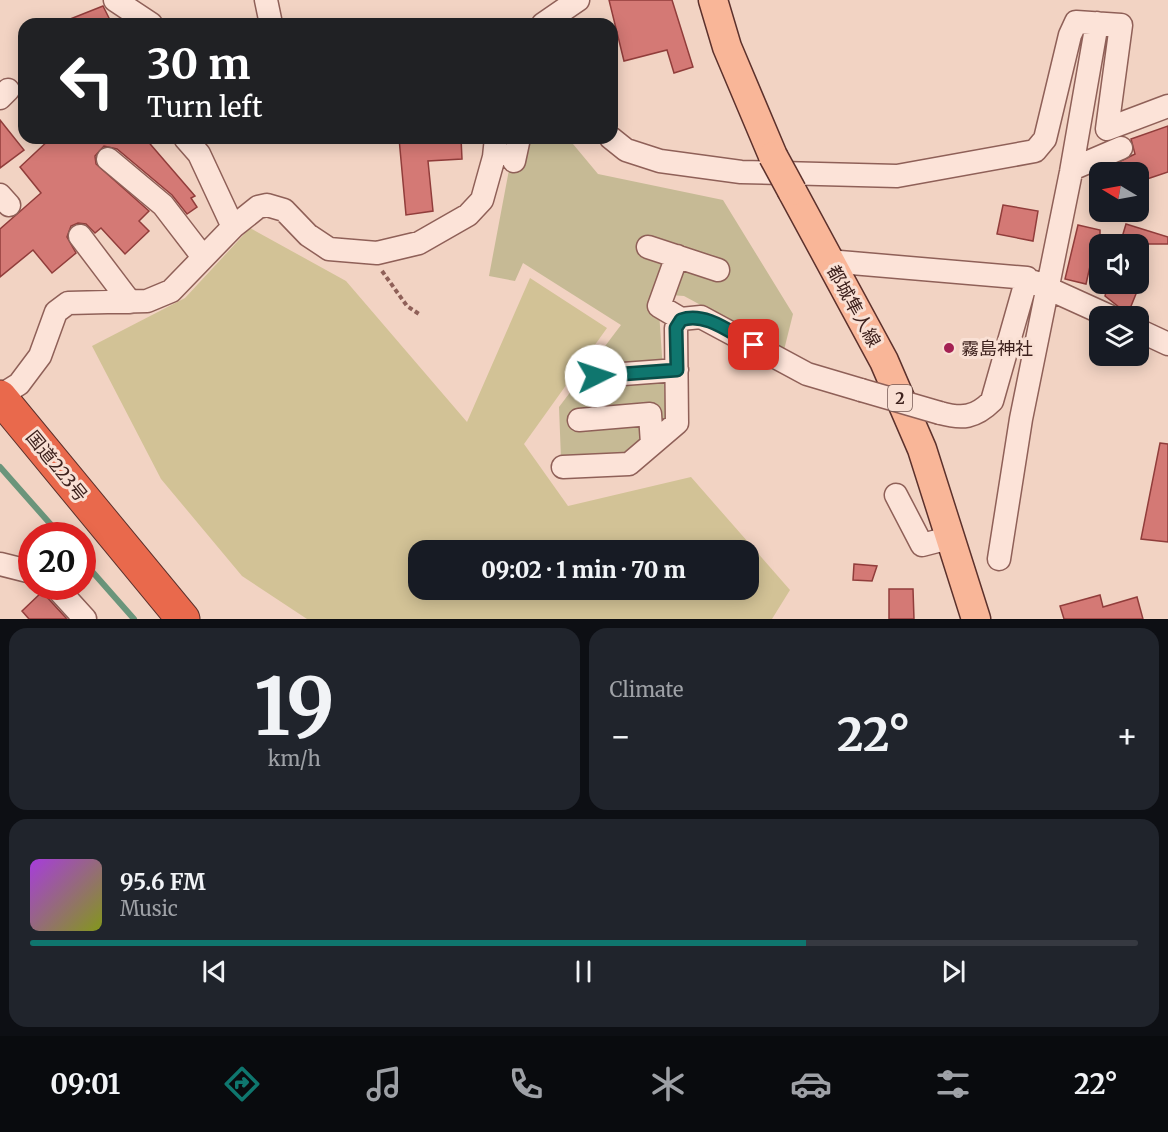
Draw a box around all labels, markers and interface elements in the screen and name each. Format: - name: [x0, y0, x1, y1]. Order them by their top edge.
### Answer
- text: 30 m: [147, 38, 251, 90]
- icon: left: [48, 42, 126, 120]
- text: Turn left: [147, 90, 262, 124]
- north arrow: [1089, 162, 1149, 222]
- map controls: [1089, 162, 1149, 366]
- button: sound: [1089, 234, 1149, 294]
- street label: 都城隼人線: [822, 261, 886, 351]
- button: layers: [1089, 306, 1149, 366]
- pin: [728, 319, 779, 370]
- icon: arrive: [737, 328, 770, 361]
- place label: 霧島神社: [961, 337, 1033, 360]
- marker: 霧島神社: [942, 341, 956, 355]
- position arrow: [564, 344, 628, 408]
- road number: 2: [888, 385, 912, 411]
- street label: 国道223号: [21, 426, 93, 506]
- speed limit sign: 20: [18, 522, 96, 600]
- text: 09:02 · 1 min · 70 m: [481, 556, 686, 584]
- text: 19: [254, 658, 335, 756]
- text: Climate: [610, 677, 684, 702]
- text: 22°: [837, 707, 910, 763]
- text: −: [610, 716, 632, 757]
- text: +: [1116, 716, 1138, 757]
- text: km/h: [268, 746, 321, 771]
- text: 95.6 FM: [120, 868, 206, 896]
- text: Music: [120, 896, 178, 921]
- icon: previous: [198, 955, 231, 988]
- icon: pause: [567, 955, 600, 988]
- icon: next: [937, 955, 970, 988]
- icon: directions: [221, 1063, 263, 1105]
- icon: music: [363, 1063, 405, 1105]
- icon: phone: [505, 1063, 547, 1105]
- icon: climate: [647, 1063, 689, 1105]
- icon: car: [790, 1063, 832, 1105]
- icon: filters: [932, 1063, 974, 1105]
- text: 09:01: [50, 1067, 120, 1101]
- text: 22°: [1074, 1067, 1118, 1101]

